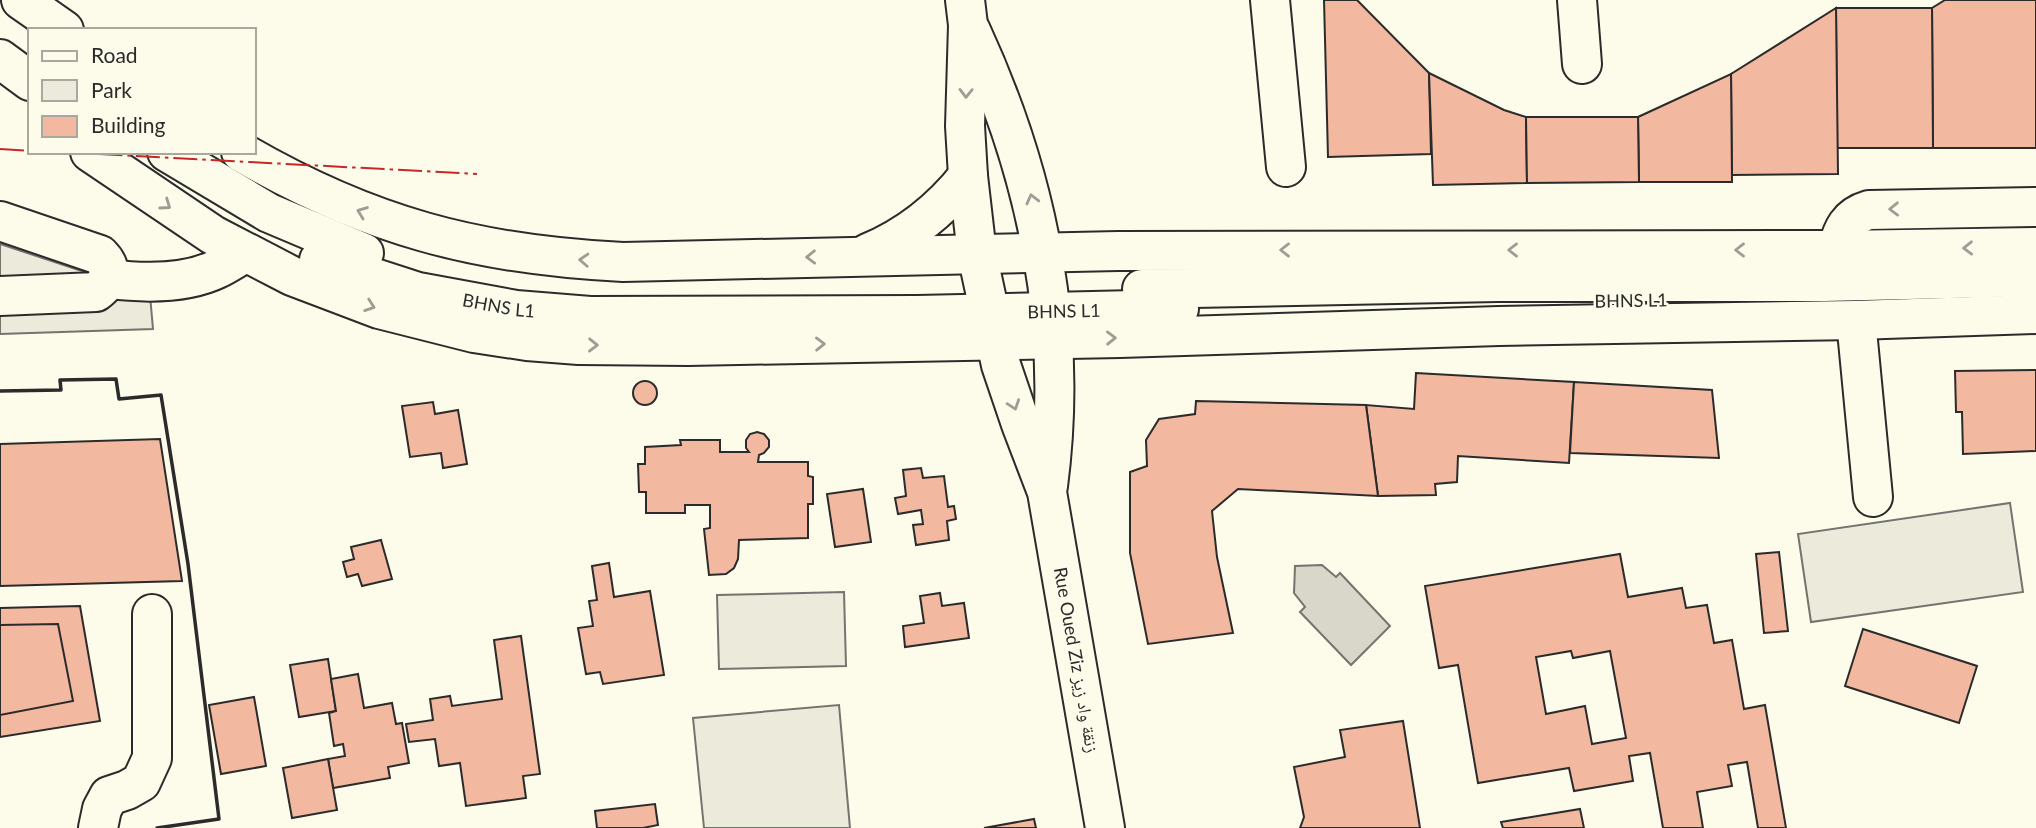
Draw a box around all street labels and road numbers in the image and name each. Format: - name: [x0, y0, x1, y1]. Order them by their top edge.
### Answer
- street label: BHNS L1: [461, 288, 536, 321]
- street label: BHNS L1: [1594, 288, 1668, 312]
- street label: BHNS L1: [1027, 299, 1101, 322]
- street label: Rue Oued Ziz زنقة واد زيز: [1050, 565, 1104, 755]

